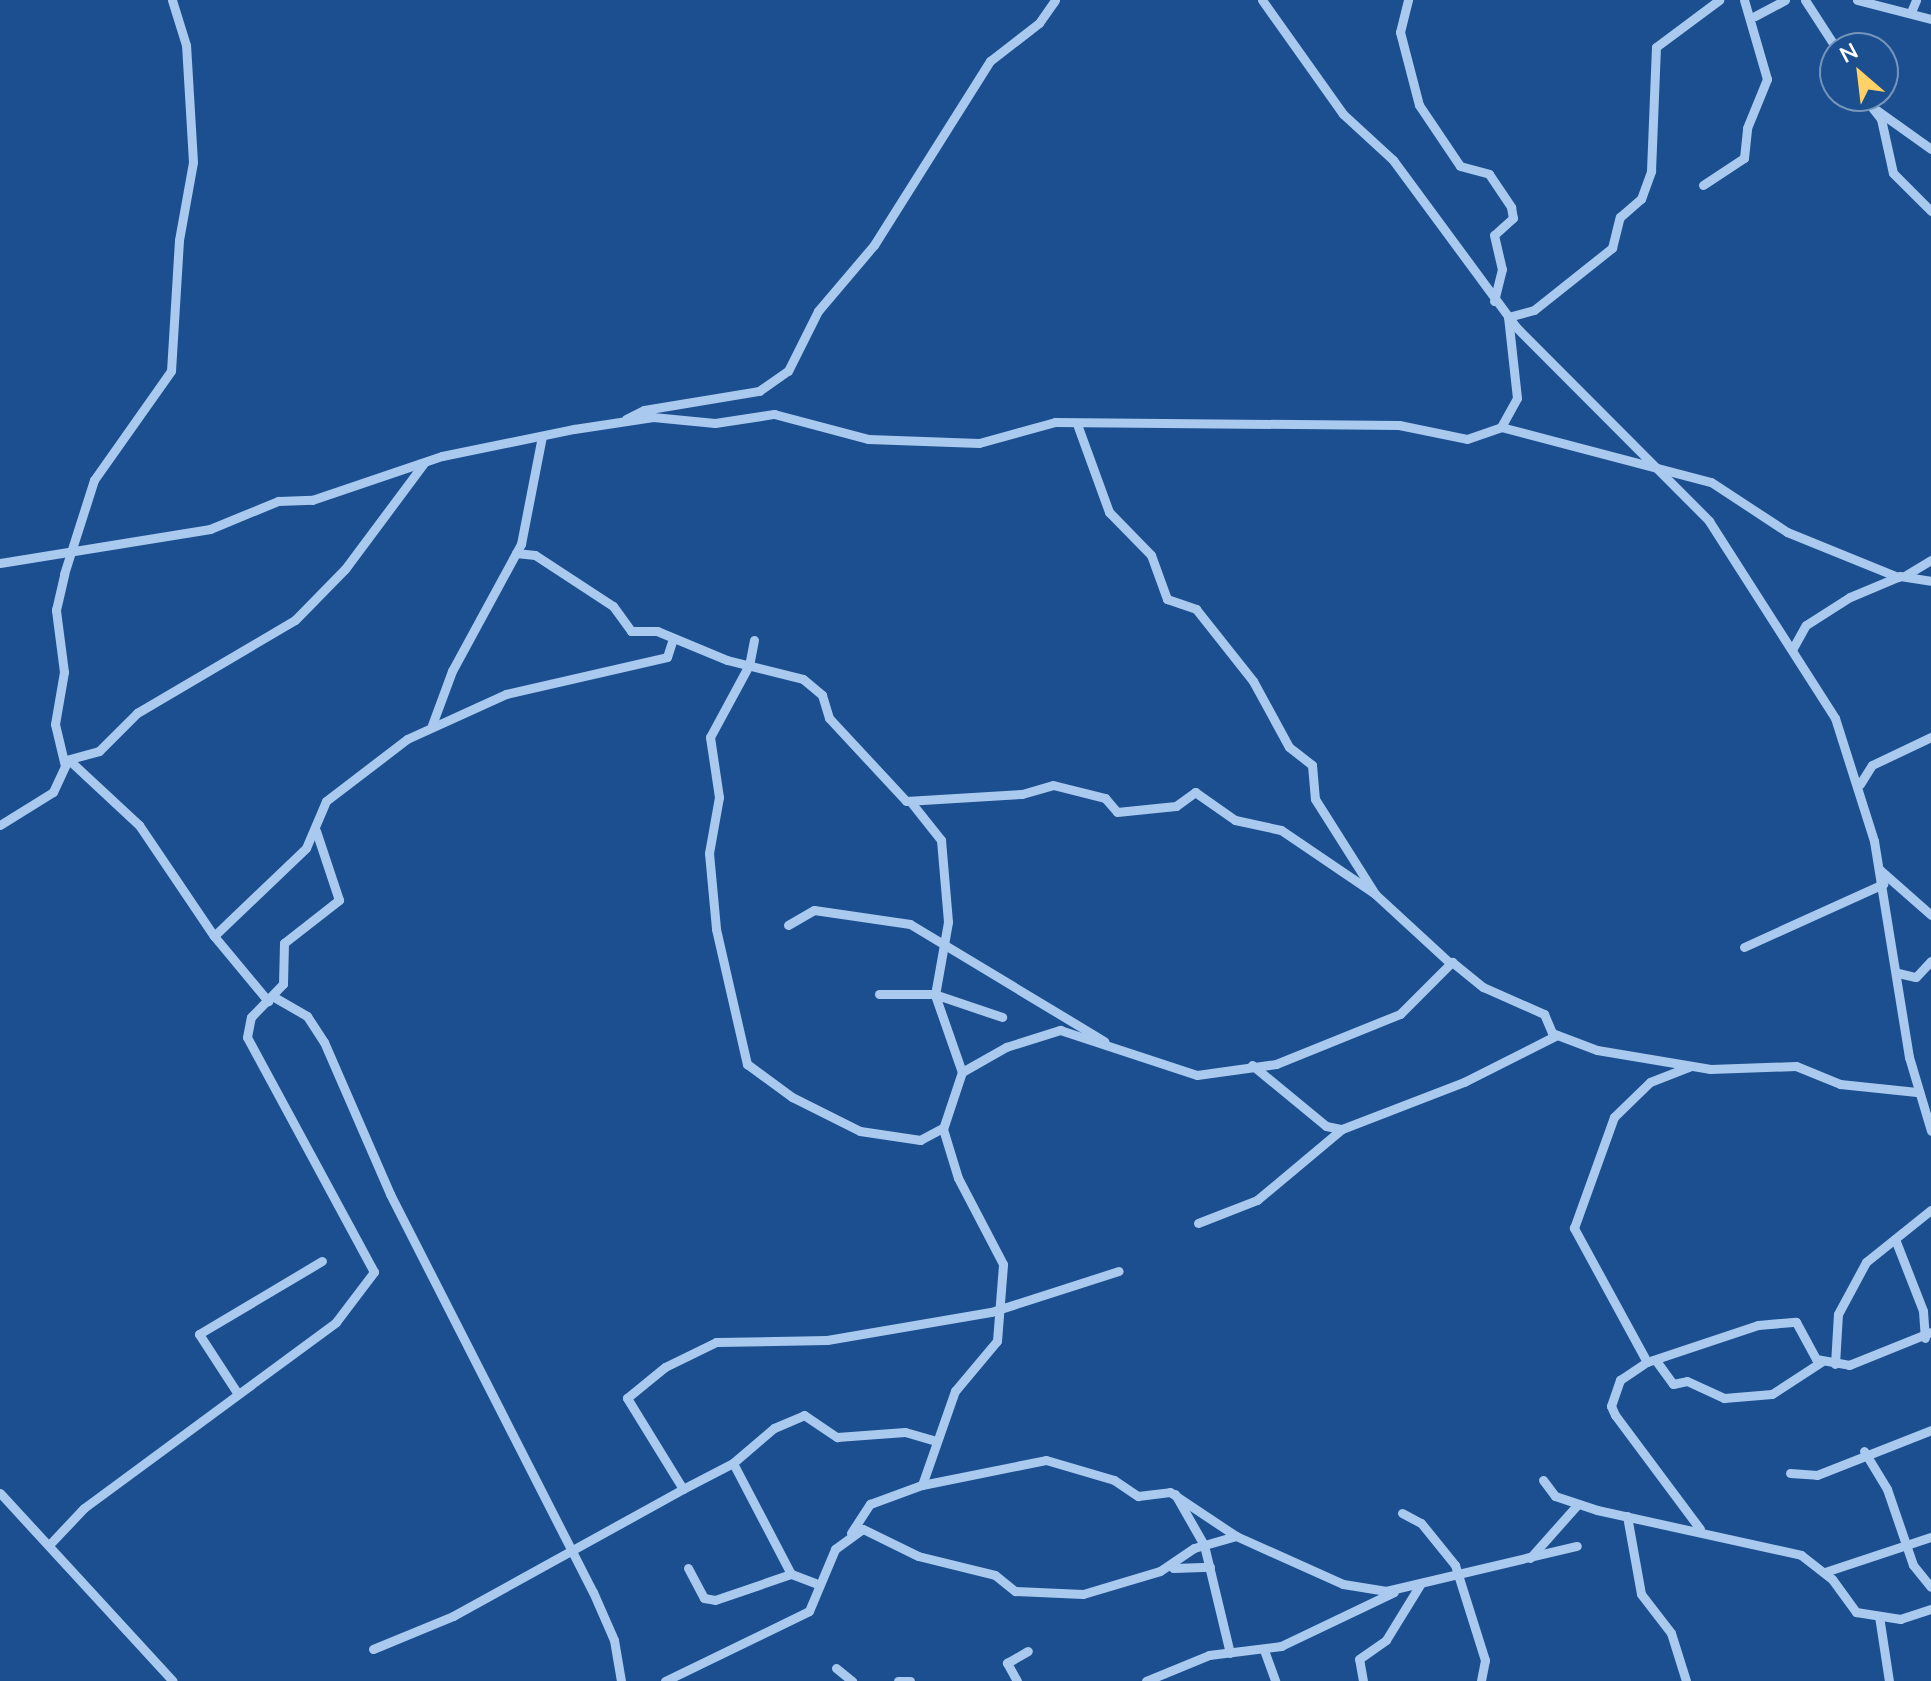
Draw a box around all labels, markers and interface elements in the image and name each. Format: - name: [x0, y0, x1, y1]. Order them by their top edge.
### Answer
- north arrow: [1819, 32, 1899, 112]
- text: N: [1835, 36, 1863, 69]

